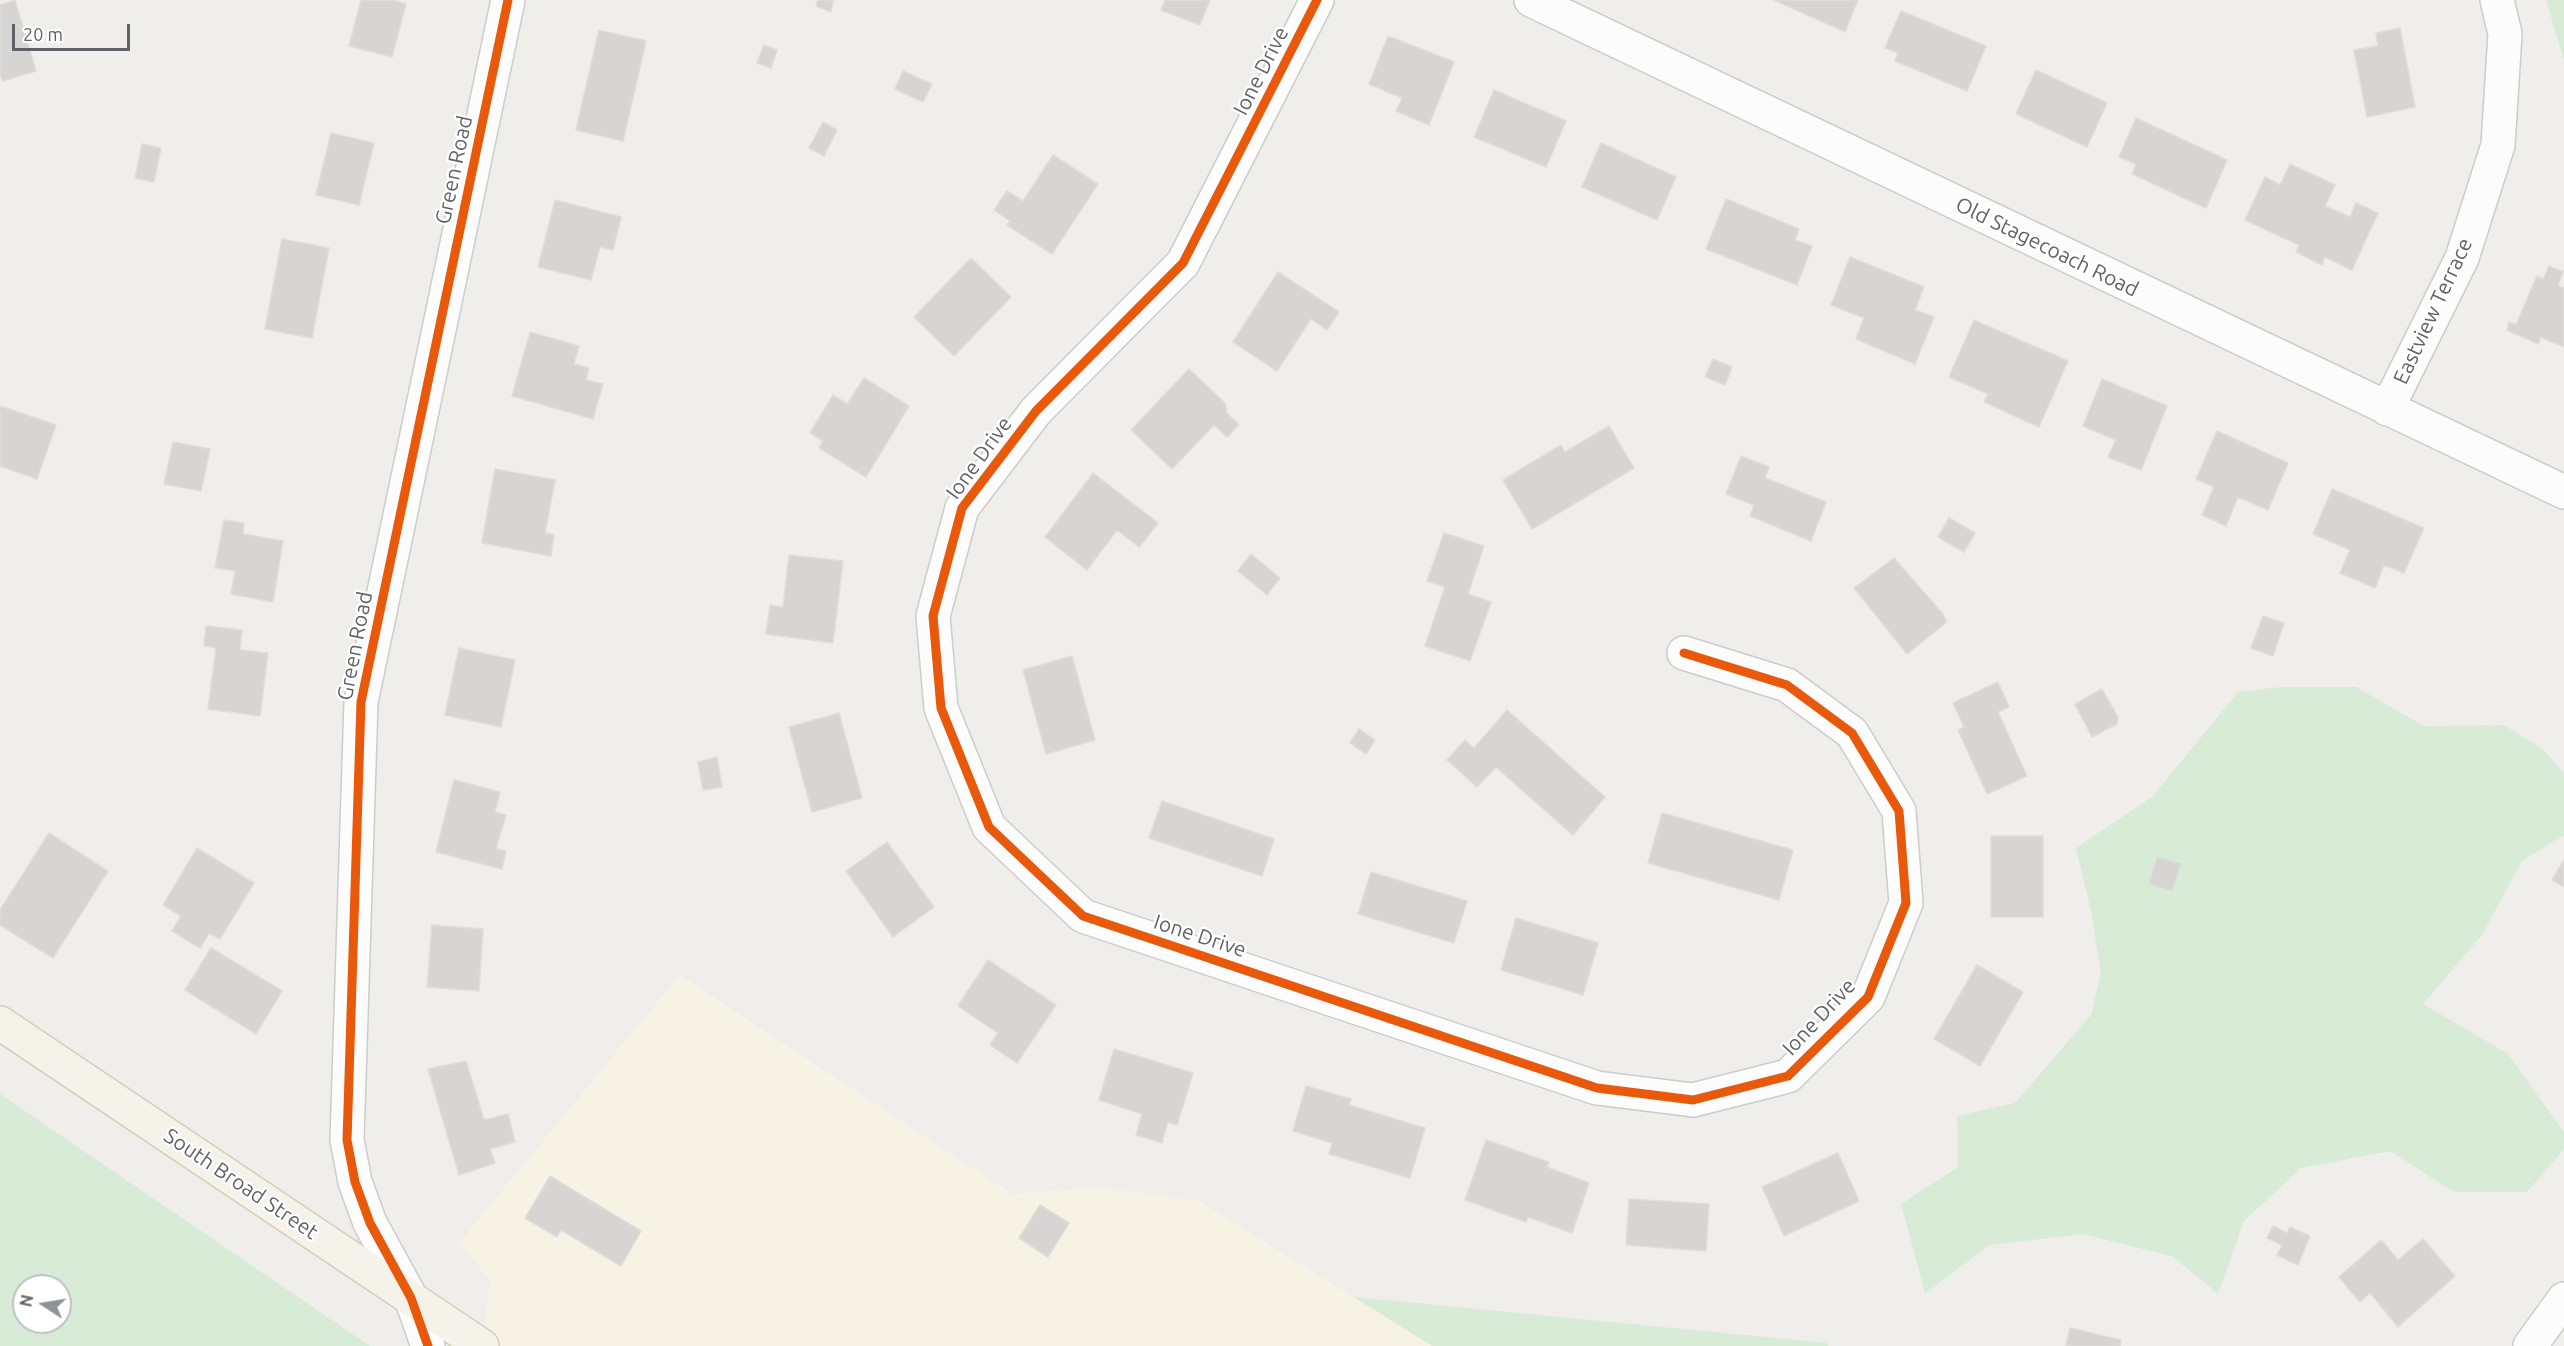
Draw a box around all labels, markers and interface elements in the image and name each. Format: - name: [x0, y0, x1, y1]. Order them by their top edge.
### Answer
- scale bar: [15, 12, 134, 50]
- street label: Ione Drive: [1228, 23, 1294, 119]
- text: 20 m: [23, 24, 63, 44]
- street label: Green Road: [430, 113, 478, 227]
- street label: Old Stagecoach Road: [1951, 192, 2143, 302]
- street label: Eastview Terrace: [2388, 234, 2478, 388]
- street label: Ione Drive: [941, 412, 1017, 504]
- street label: Green Road: [332, 589, 378, 703]
- street label: Ione Drive: [1151, 909, 1249, 963]
- street label: Ione Drive: [1777, 973, 1861, 1061]
- street label: South Broad Street: [159, 1123, 323, 1245]
- north arrow: [12, 1274, 72, 1334]
- text: N: [16, 1293, 36, 1308]

